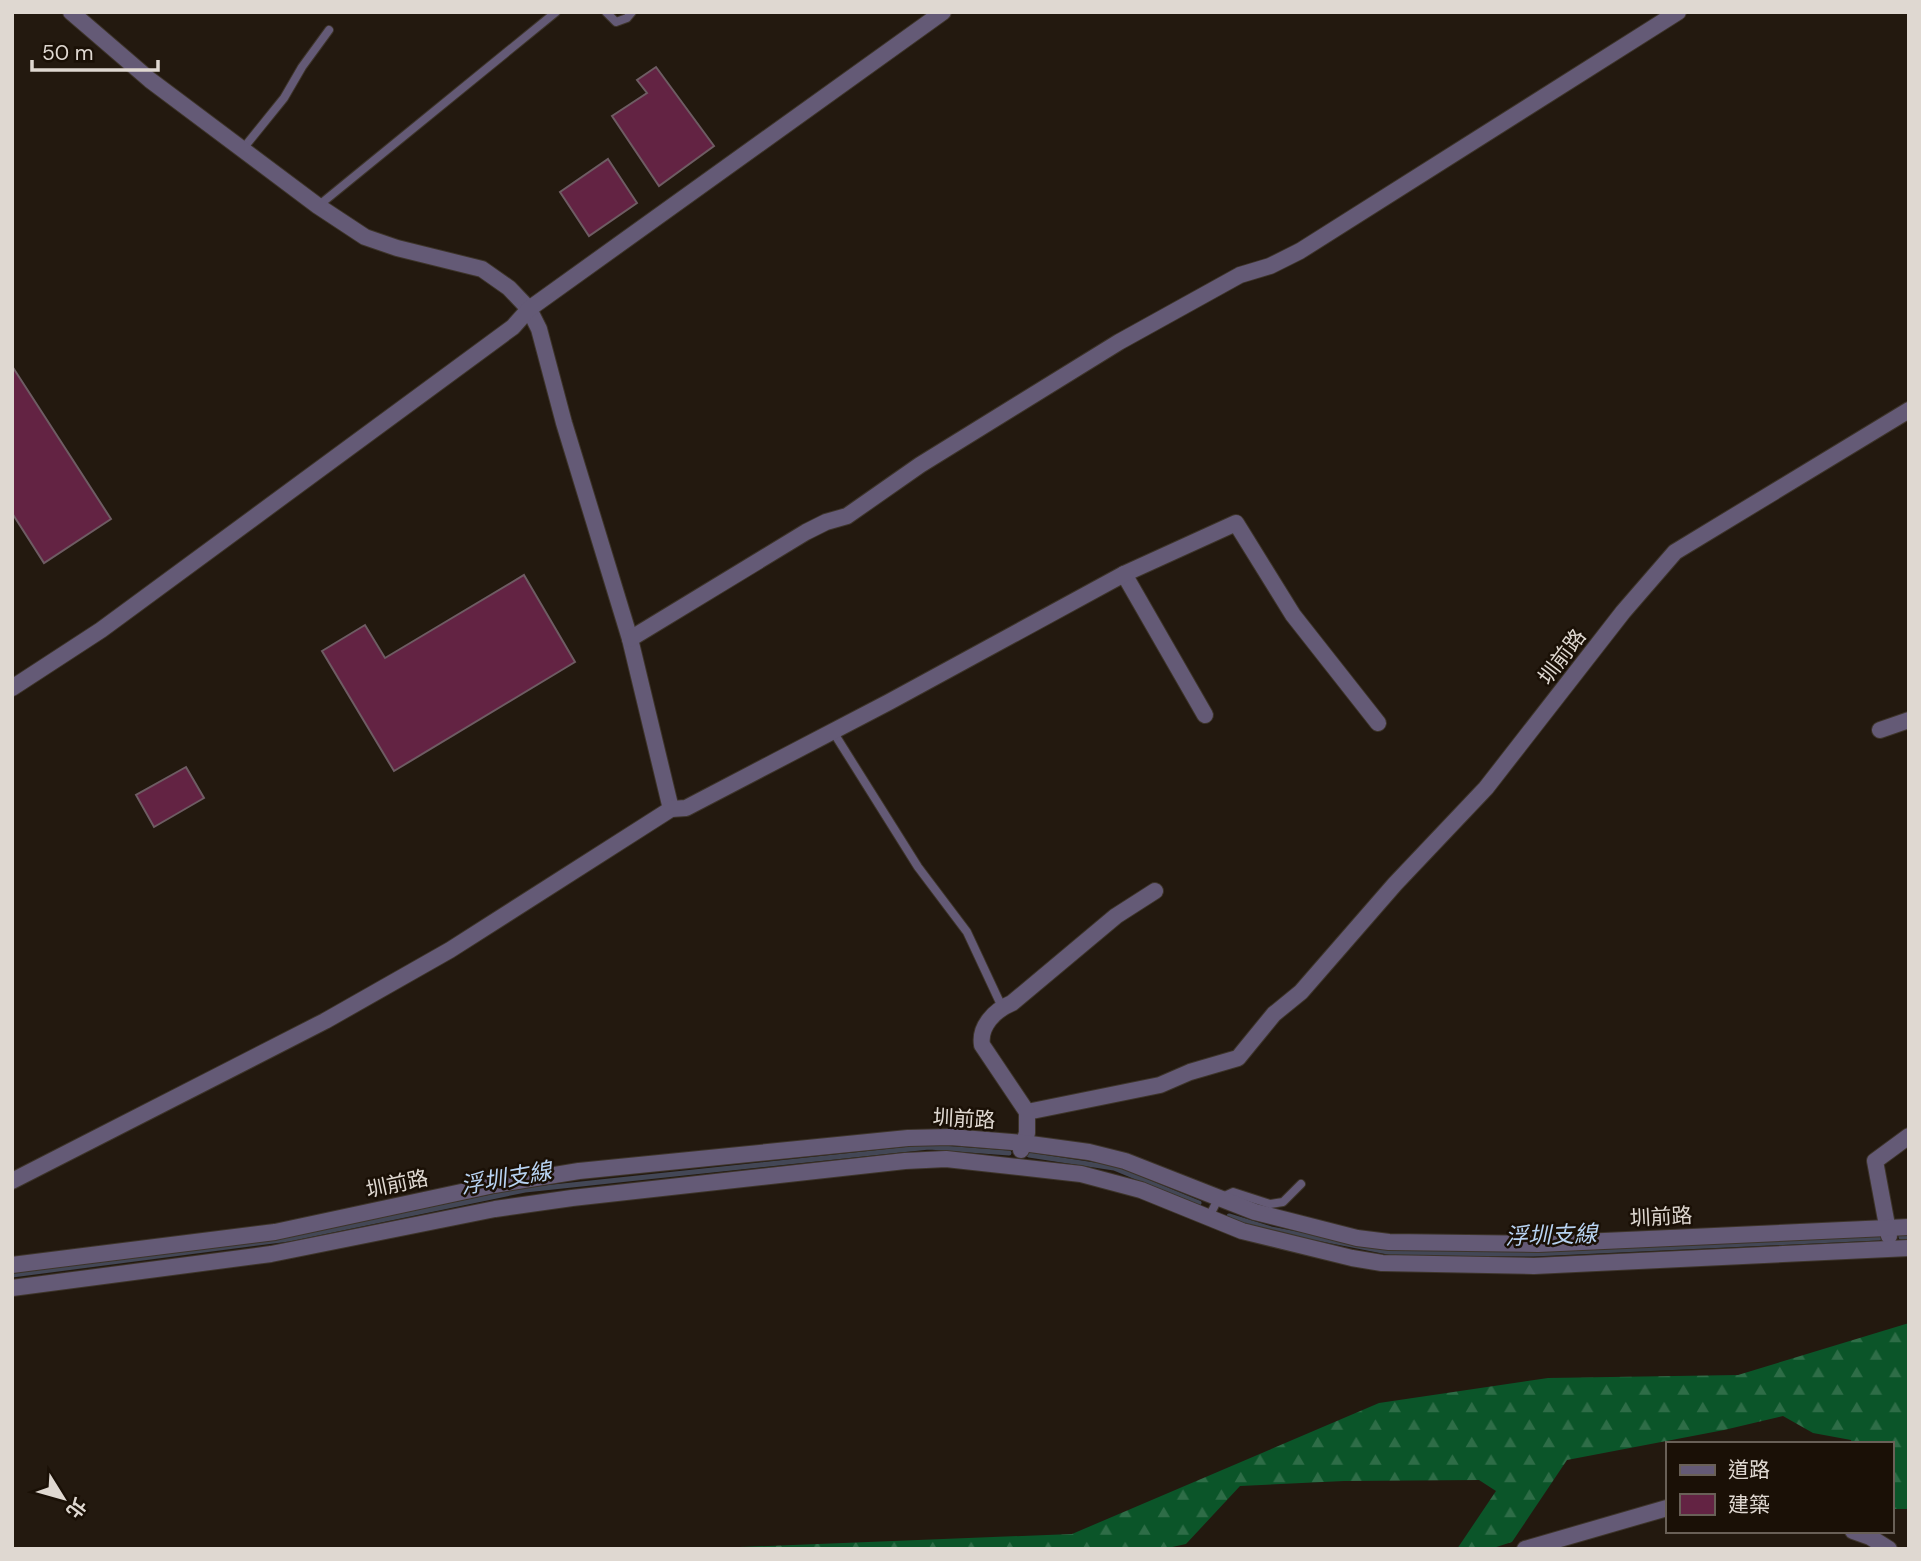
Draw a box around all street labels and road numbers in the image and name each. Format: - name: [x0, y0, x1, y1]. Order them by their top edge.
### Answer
- street label: 圳前路: [1532, 623, 1592, 691]
- street label: 圳前路: [932, 1103, 996, 1135]
- street label: 圳前路: [363, 1164, 431, 1204]
- street label: 圳前路: [1629, 1201, 1693, 1233]

